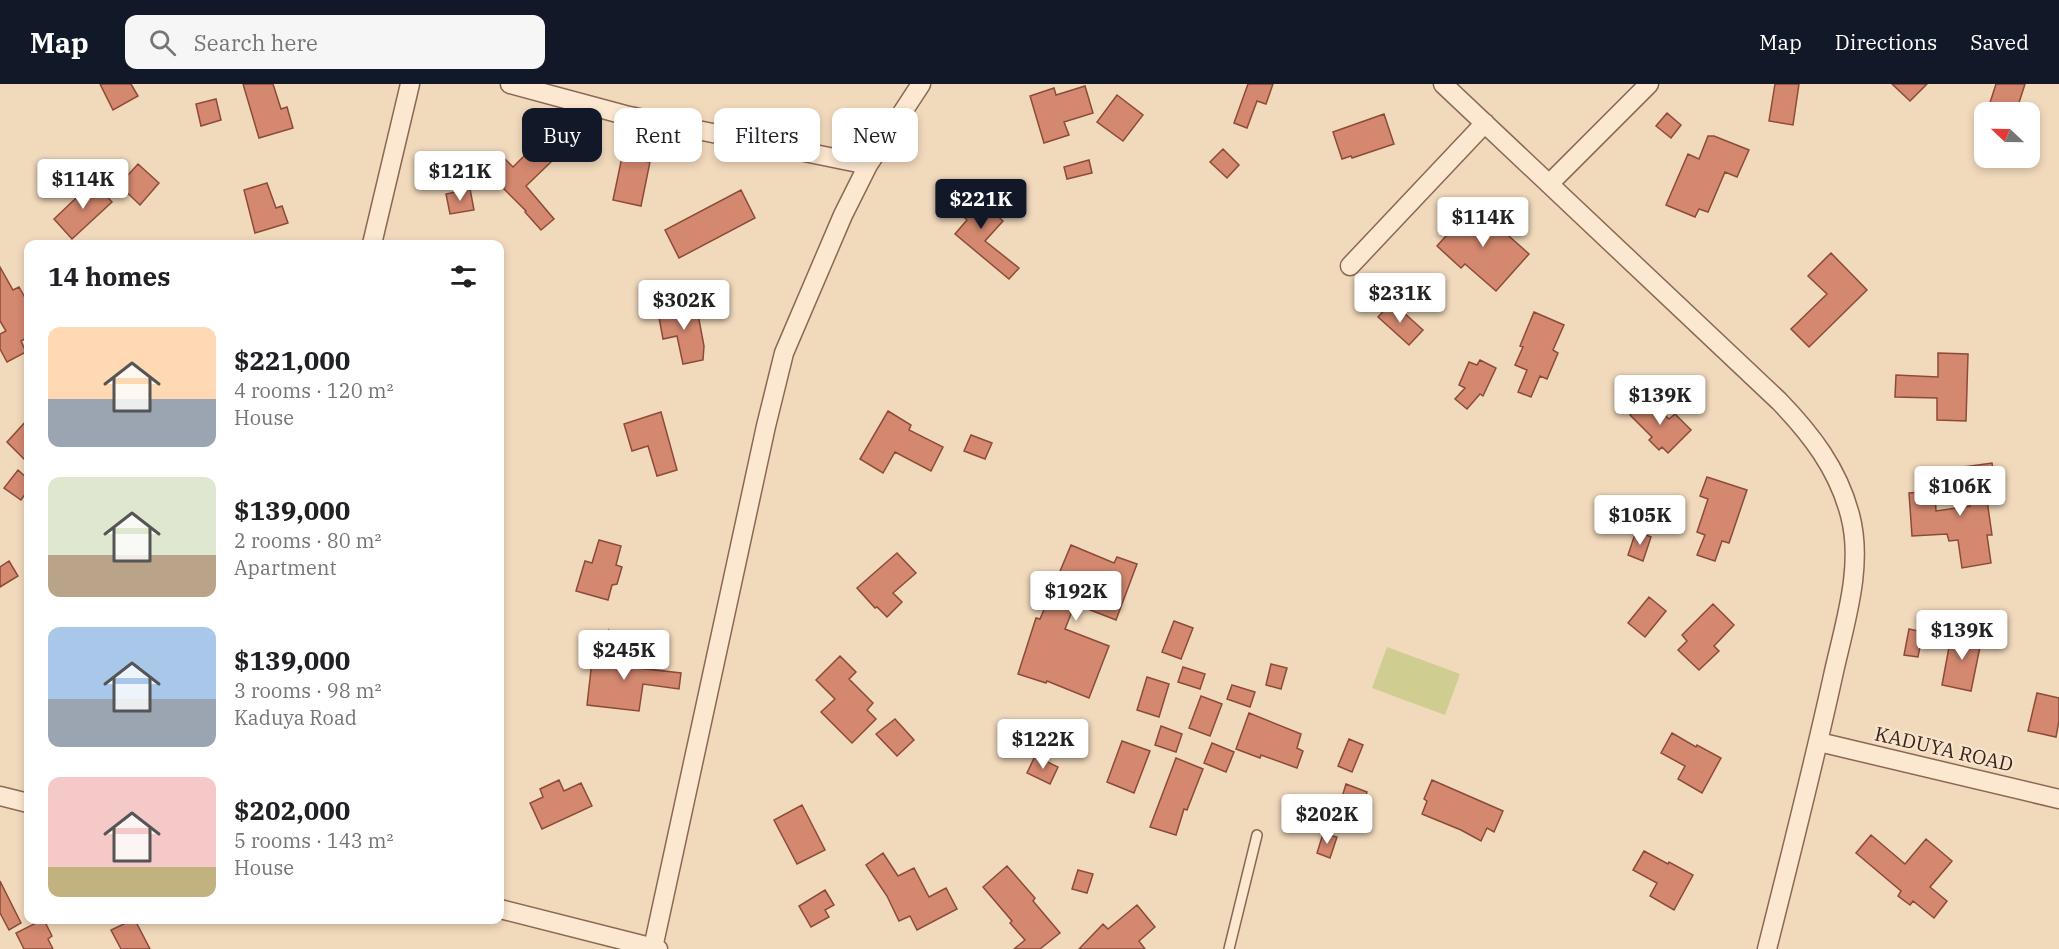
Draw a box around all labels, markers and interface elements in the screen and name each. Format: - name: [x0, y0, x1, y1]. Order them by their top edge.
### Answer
- search box: [125, 15, 545, 69]
- text: Map: [30, 24, 89, 61]
- icon: search: [146, 26, 179, 59]
- text: Search here: [194, 28, 318, 57]
- text: Map: [1759, 28, 1802, 56]
- text: Directions: [1835, 28, 1937, 56]
- text: Saved: [1970, 28, 2029, 56]
- north arrow: [1974, 102, 2040, 168]
- map controls: [1974, 102, 2040, 168]
- chip: Buy: [522, 108, 602, 162]
- chip: Rent: [614, 108, 702, 162]
- chip: Filters: [714, 108, 820, 162]
- chip: New: [832, 108, 918, 162]
- pin: $121K: [418, 151, 502, 202]
- text: $121K: [428, 157, 492, 184]
- pin: $114K: [41, 159, 125, 210]
- text: $114K: [51, 165, 115, 192]
- pin: $221K: [939, 179, 1023, 230]
- text: $221K: [949, 185, 1013, 212]
- pin: $114K: [1441, 197, 1525, 248]
- text: $114K: [1451, 203, 1515, 230]
- text: 14 homes: [48, 259, 170, 293]
- icon: filters: [447, 260, 480, 293]
- pin: $231K: [1358, 273, 1442, 324]
- text: $231K: [1368, 279, 1432, 306]
- pin: $302K: [642, 280, 726, 331]
- text: $302K: [652, 286, 716, 313]
- text: $221,000: [234, 343, 350, 377]
- icon: home: [96, 351, 168, 423]
- pin: $139K: [1618, 375, 1702, 426]
- text: 4 rooms · 120 m²: [234, 377, 393, 404]
- text: $139K: [1628, 381, 1692, 408]
- text: House: [234, 404, 294, 431]
- pin: $106K: [1918, 466, 2002, 517]
- text: $106K: [1928, 472, 1992, 499]
- text: $139,000: [234, 493, 350, 527]
- pin: $105K: [1598, 495, 1682, 546]
- icon: home: [96, 501, 168, 573]
- text: $105K: [1608, 501, 1672, 528]
- text: 2 rooms · 80 m²: [234, 527, 381, 554]
- text: Apartment: [234, 554, 337, 581]
- pin: $192K: [1034, 571, 1118, 622]
- text: $192K: [1044, 577, 1108, 604]
- pin: $139K: [1920, 610, 2004, 661]
- text: $139K: [1930, 616, 1994, 643]
- pin: $245K: [582, 630, 666, 681]
- text: $245K: [592, 636, 656, 663]
- text: $139,000: [234, 643, 350, 677]
- icon: home: [96, 651, 168, 723]
- text: 3 rooms · 98 m²: [234, 677, 381, 704]
- text: Kaduya Road: [234, 704, 357, 731]
- pin: $122K: [1001, 719, 1085, 770]
- street label: KADUYA ROAD: [1872, 719, 2016, 778]
- text: $122K: [1011, 725, 1075, 752]
- text: $202,000: [234, 793, 350, 827]
- pin: $202K: [1285, 794, 1369, 845]
- text: $202K: [1295, 800, 1359, 827]
- icon: home: [96, 801, 168, 873]
- text: 5 rooms · 143 m²: [234, 827, 393, 854]
- text: House: [234, 854, 294, 881]

